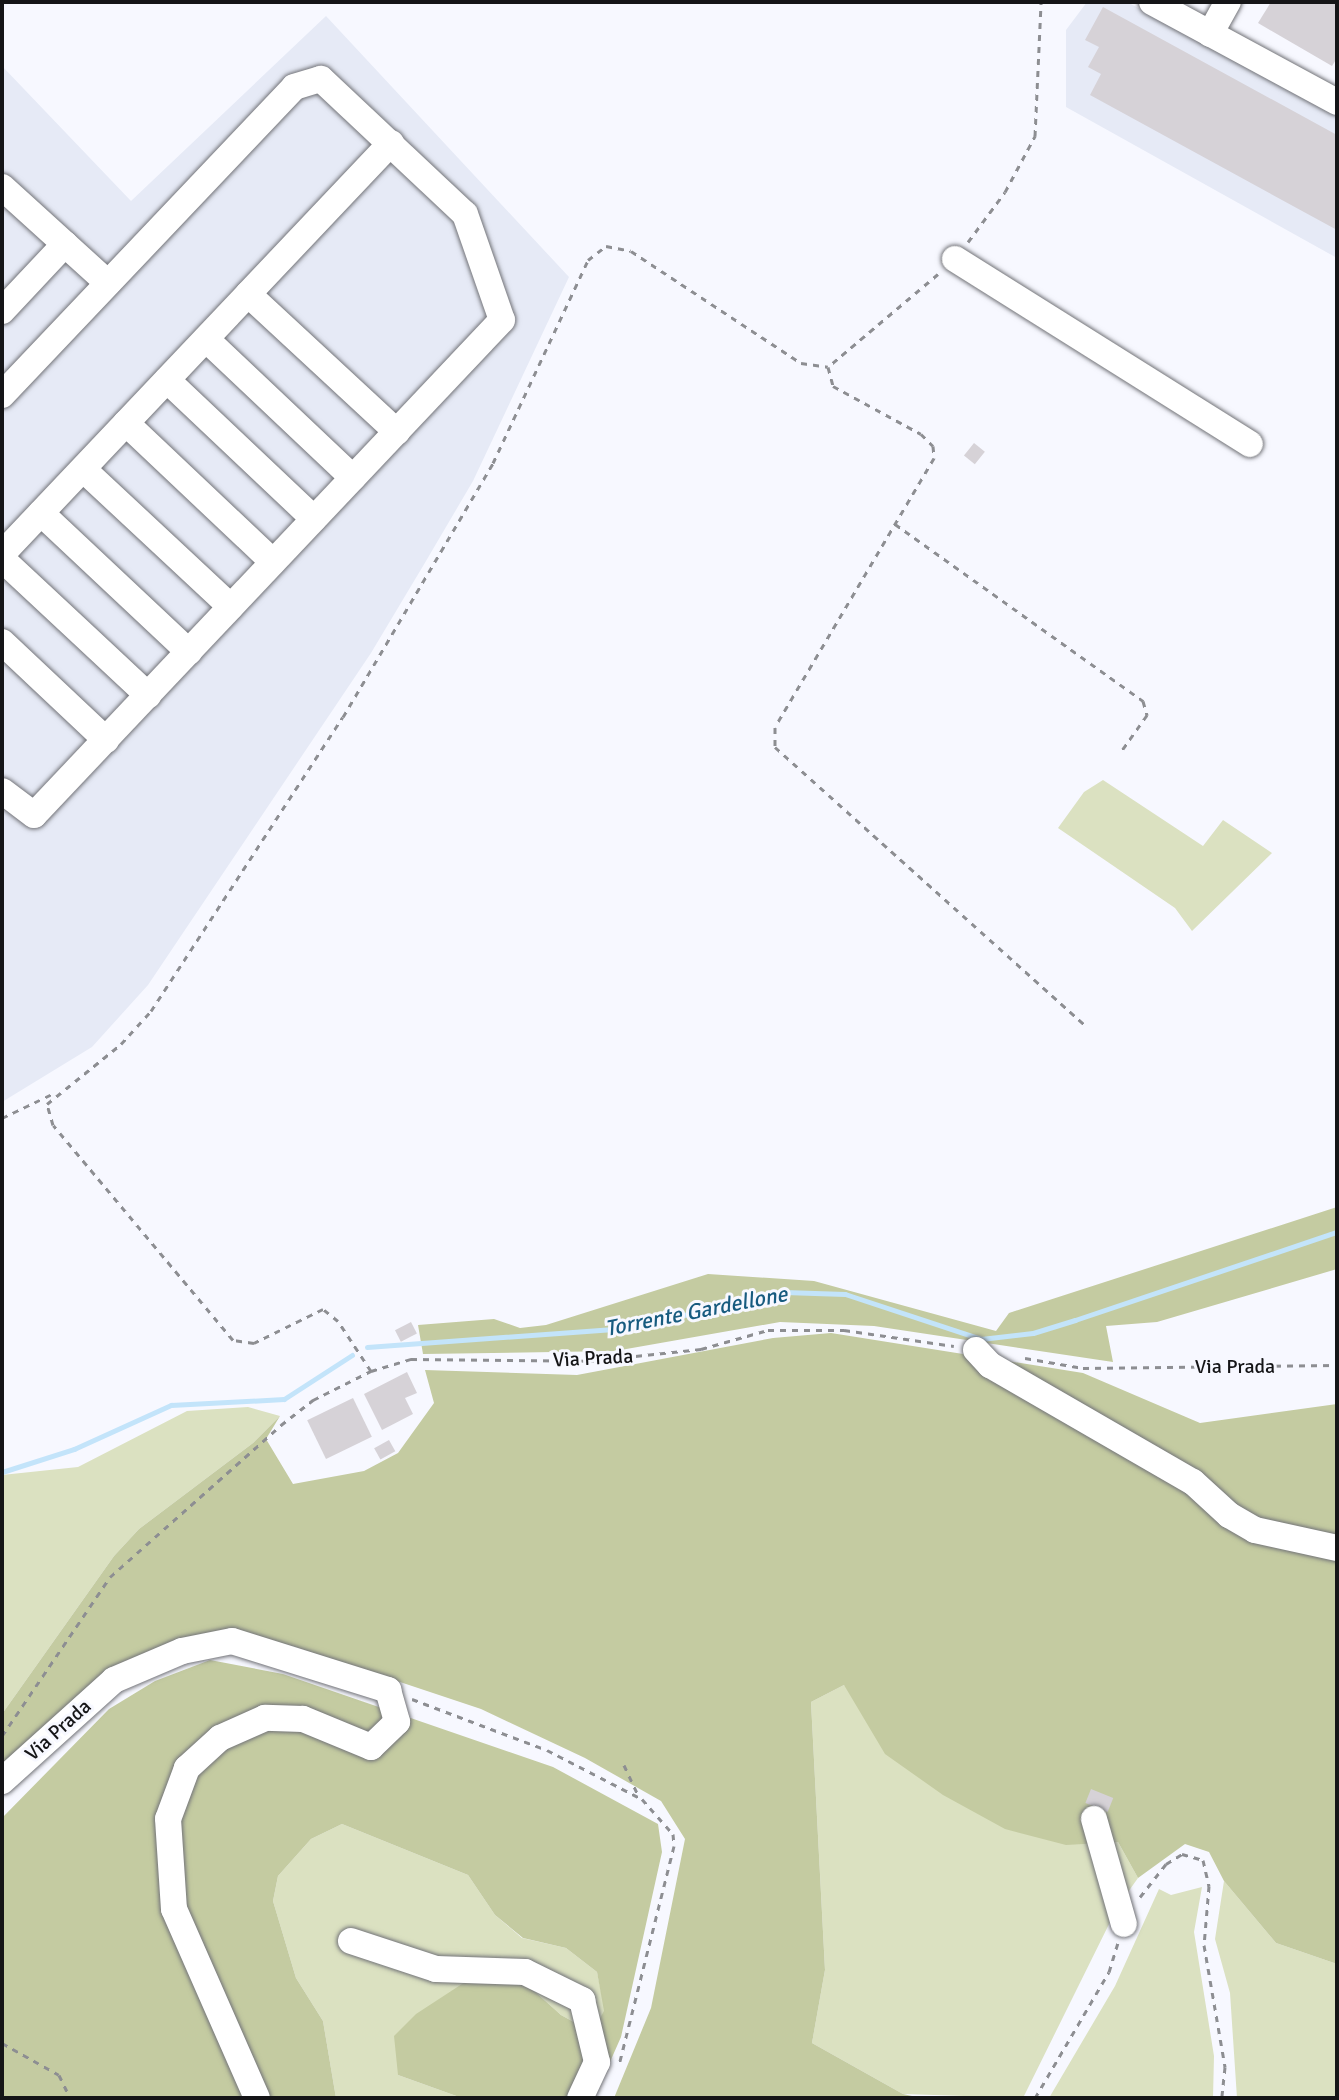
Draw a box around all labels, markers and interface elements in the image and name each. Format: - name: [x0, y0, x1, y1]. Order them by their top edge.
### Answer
- water label: Torrente Gardellone: [603, 1280, 789, 1342]
- street label: Via Prada: [552, 1344, 634, 1372]
- street label: Via Prada: [1195, 1354, 1275, 1378]
- street label: Via Prada: [20, 1694, 96, 1766]

